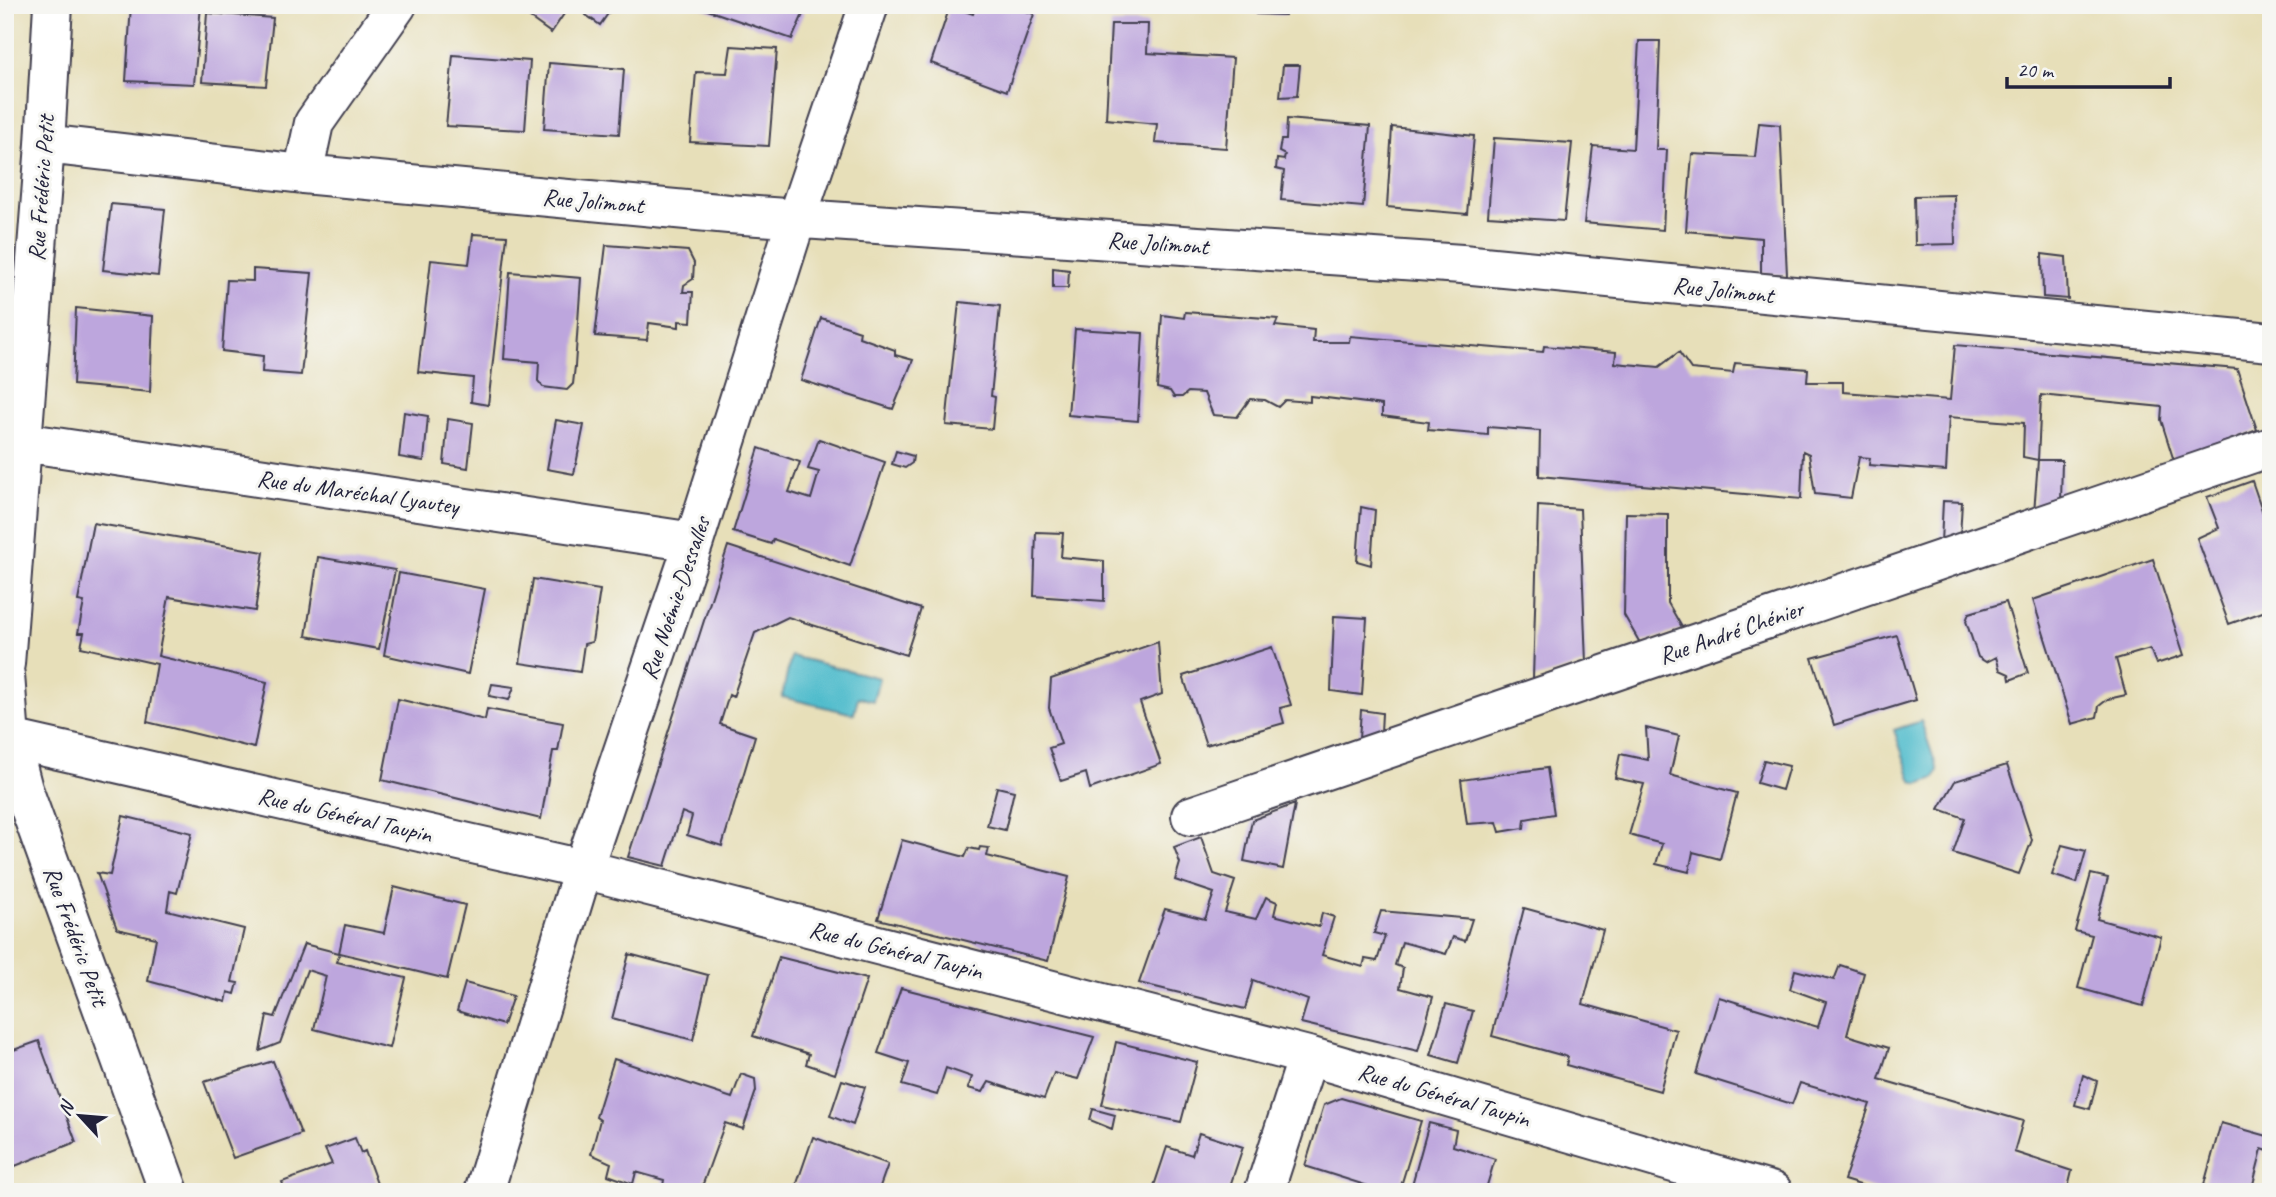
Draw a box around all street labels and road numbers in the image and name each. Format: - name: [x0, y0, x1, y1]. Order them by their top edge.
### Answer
- street label: Rue Frédéric Petit: [21, 112, 61, 262]
- street label: Rue Jolimont: [541, 182, 647, 221]
- street label: Rue Jolimont: [1107, 225, 1211, 262]
- street label: Rue Jolimont: [1671, 270, 1777, 310]
- street label: Rue du Maréchal Lyautey: [255, 463, 462, 521]
- street label: Rue Noémie-Dessalles: [633, 511, 717, 683]
- street label: Rue André Chénier: [1655, 592, 1809, 671]
- street label: Rue du Général Taupin: [255, 780, 436, 850]
- street label: Rue Frédéric Petit: [37, 862, 116, 1012]
- street label: Rue du Général Taupin: [806, 914, 987, 986]
- street label: Rue du Général Taupin: [1354, 1056, 1535, 1134]

